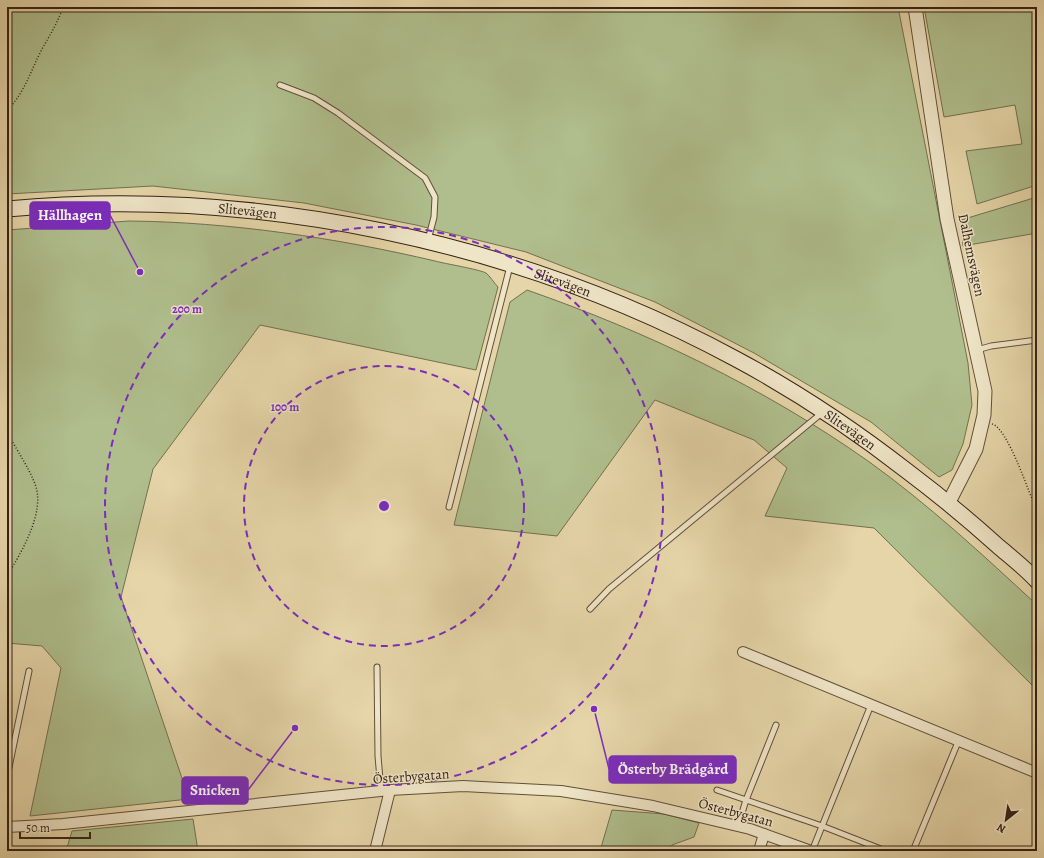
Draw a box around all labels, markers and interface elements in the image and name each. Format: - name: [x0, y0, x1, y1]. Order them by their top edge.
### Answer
- street label: Slitevägen: [217, 199, 278, 224]
- callout: Hällhagen: [30, 202, 110, 229]
- text: Hällhagen: [38, 205, 103, 225]
- street label: Dalhemsvägen: [953, 212, 990, 299]
- street label: Slitevägen: [532, 264, 594, 302]
- text: 200 m: [172, 301, 202, 317]
- text: 100 m: [271, 399, 299, 415]
- street label: Slitevägen: [820, 405, 880, 455]
- centre of rings: [377, 499, 391, 513]
- callout: Österby Brädgård: [609, 756, 736, 783]
- text: Österby Brädgård: [618, 759, 729, 779]
- street label: Österbygatan: [372, 764, 450, 789]
- callout: Snicken: [182, 777, 248, 804]
- text: Snicken: [190, 780, 241, 800]
- street label: Österbygatan: [696, 793, 776, 832]
- north arrow: [986, 800, 1026, 840]
- scale bar: [20, 814, 90, 840]
- text: 50 m: [26, 820, 50, 836]
- text: N: [994, 820, 1008, 837]

